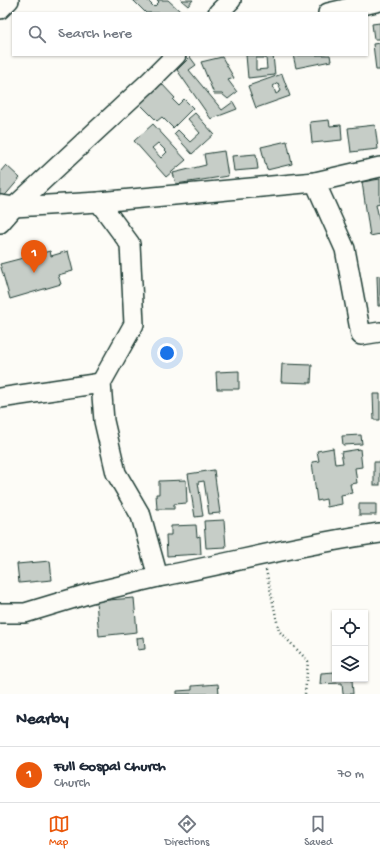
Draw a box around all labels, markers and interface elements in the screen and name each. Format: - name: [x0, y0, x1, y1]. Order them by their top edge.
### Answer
- search box: [12, 12, 368, 56]
- icon: search: [26, 23, 48, 45]
- text: Search here: [58, 25, 132, 43]
- pin: 1: [21, 240, 47, 273]
- your location: [157, 343, 177, 363]
- map controls: [332, 610, 368, 682]
- button: locate: [332, 610, 368, 646]
- button: layers: [332, 646, 368, 682]
- text: Nearby: [16, 710, 69, 730]
- text: Full Gospal Church: [54, 758, 166, 776]
- text: 1: [26, 767, 32, 782]
- text: 70 m: [338, 767, 364, 782]
- text: Church: [54, 776, 90, 791]
- tab: Map: [48, 813, 70, 849]
- tab: Directions: [165, 813, 209, 849]
- tab: Saved: [304, 813, 332, 849]

